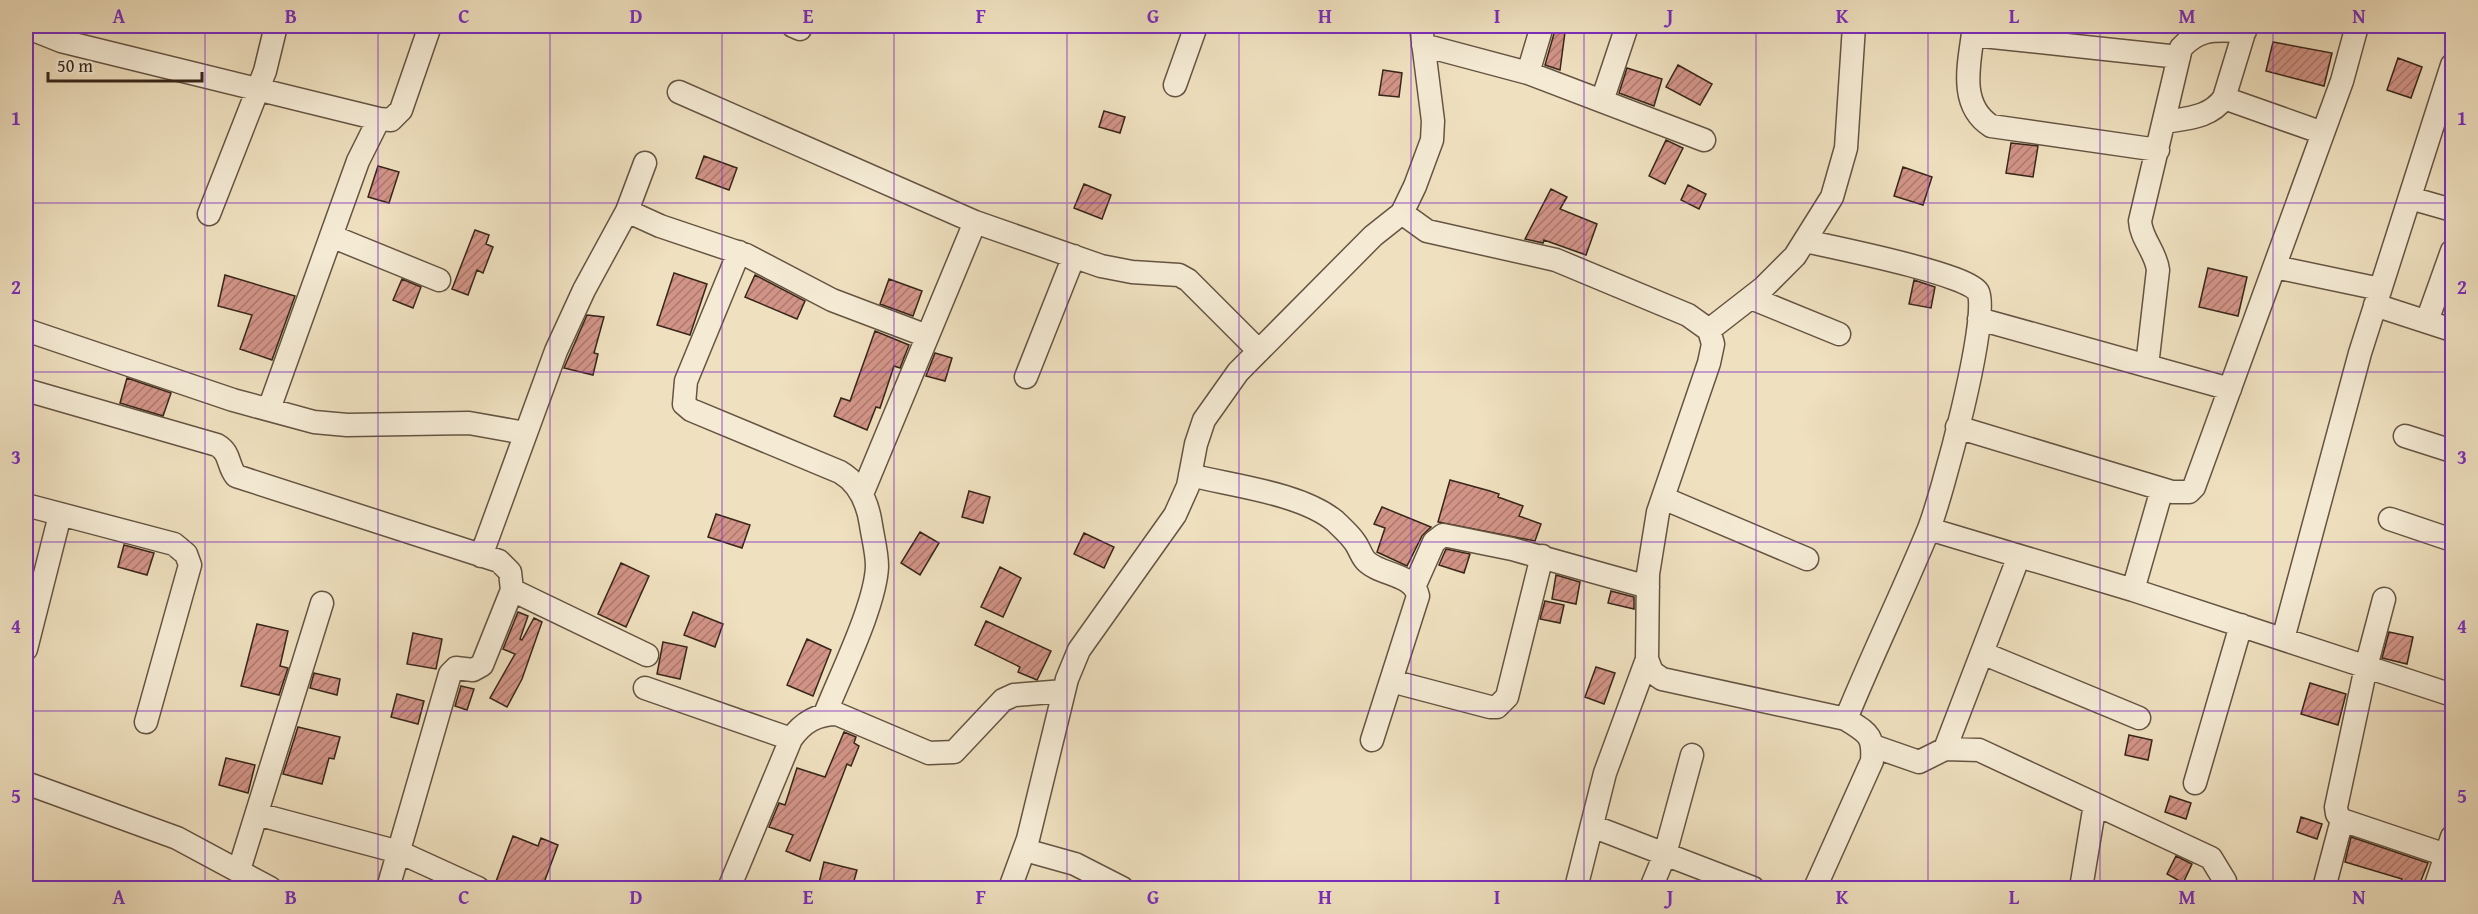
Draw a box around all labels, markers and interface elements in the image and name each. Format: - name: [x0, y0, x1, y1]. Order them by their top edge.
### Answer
- text: A: [113, 1, 126, 30]
- text: B: [285, 1, 297, 30]
- text: C: [458, 1, 470, 30]
- text: D: [629, 1, 643, 30]
- text: E: [803, 1, 814, 30]
- text: F: [976, 1, 986, 30]
- text: G: [1147, 1, 1159, 30]
- text: H: [1318, 1, 1332, 30]
- text: I: [1494, 1, 1500, 30]
- text: J: [1664, 1, 1674, 30]
- text: K: [1836, 1, 1849, 30]
- text: L: [2009, 1, 2020, 30]
- text: M: [2178, 1, 2196, 30]
- text: N: [2352, 1, 2366, 30]
- scale bar: [48, 45, 202, 83]
- text: 50 m: [57, 52, 93, 79]
- text: 1: [11, 103, 21, 132]
- text: 1: [2457, 103, 2467, 132]
- text: 2: [11, 272, 21, 301]
- text: 2: [2457, 272, 2467, 301]
- text: 3: [11, 442, 21, 471]
- text: 3: [2457, 442, 2467, 471]
- text: 4: [11, 611, 21, 640]
- text: 4: [2457, 611, 2467, 640]
- text: 5: [11, 781, 21, 810]
- text: 5: [2457, 781, 2467, 810]
- text: A: [113, 882, 126, 911]
- text: B: [285, 882, 297, 911]
- text: C: [458, 882, 470, 911]
- text: D: [629, 882, 643, 911]
- text: E: [803, 882, 814, 911]
- text: F: [976, 882, 986, 911]
- text: G: [1147, 882, 1159, 911]
- text: H: [1318, 882, 1332, 911]
- text: I: [1494, 882, 1500, 911]
- text: J: [1664, 882, 1674, 911]
- text: K: [1836, 882, 1849, 911]
- text: L: [2009, 882, 2020, 911]
- text: M: [2178, 882, 2196, 911]
- text: N: [2352, 882, 2366, 911]

